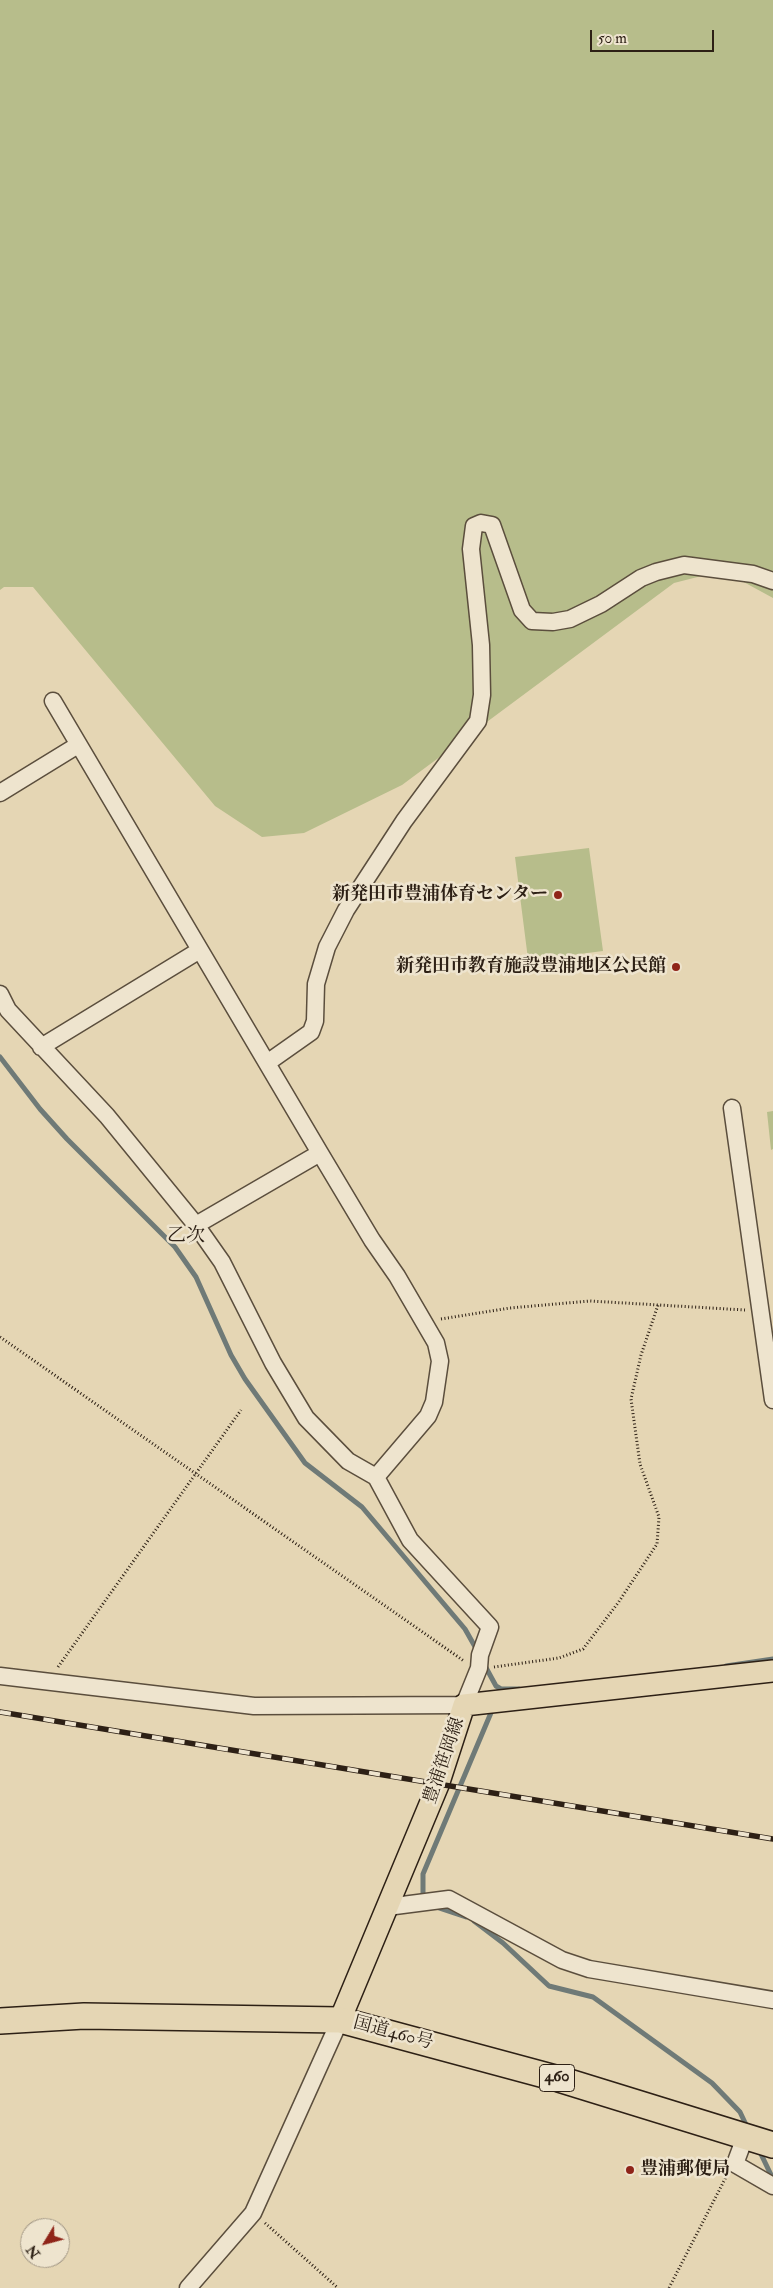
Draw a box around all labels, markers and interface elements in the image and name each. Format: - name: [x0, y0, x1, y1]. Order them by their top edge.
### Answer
- scale bar: [593, 20, 717, 52]
- text: 50 m: [598, 29, 627, 48]
- place label: 新発田市豊浦体育センター: [332, 884, 548, 906]
- marker: 新発田市豊浦体育センター: [552, 889, 564, 901]
- place label: 新発田市教育施設豊浦地区公民館: [396, 956, 666, 978]
- marker: 新発田市教育施設豊浦地区公民館: [670, 961, 682, 973]
- district label: 乙次: [167, 1226, 205, 1248]
- street label: 豊浦笹岡線: [420, 1715, 470, 1807]
- street label: 国道460号: [351, 2013, 435, 2055]
- road number: 460: [540, 2064, 574, 2092]
- place label: 豊浦郵便局: [640, 2159, 730, 2181]
- marker: 豊浦郵便局: [624, 2164, 636, 2176]
- north arrow: [20, 2218, 70, 2268]
- text: N: [23, 2242, 44, 2262]

